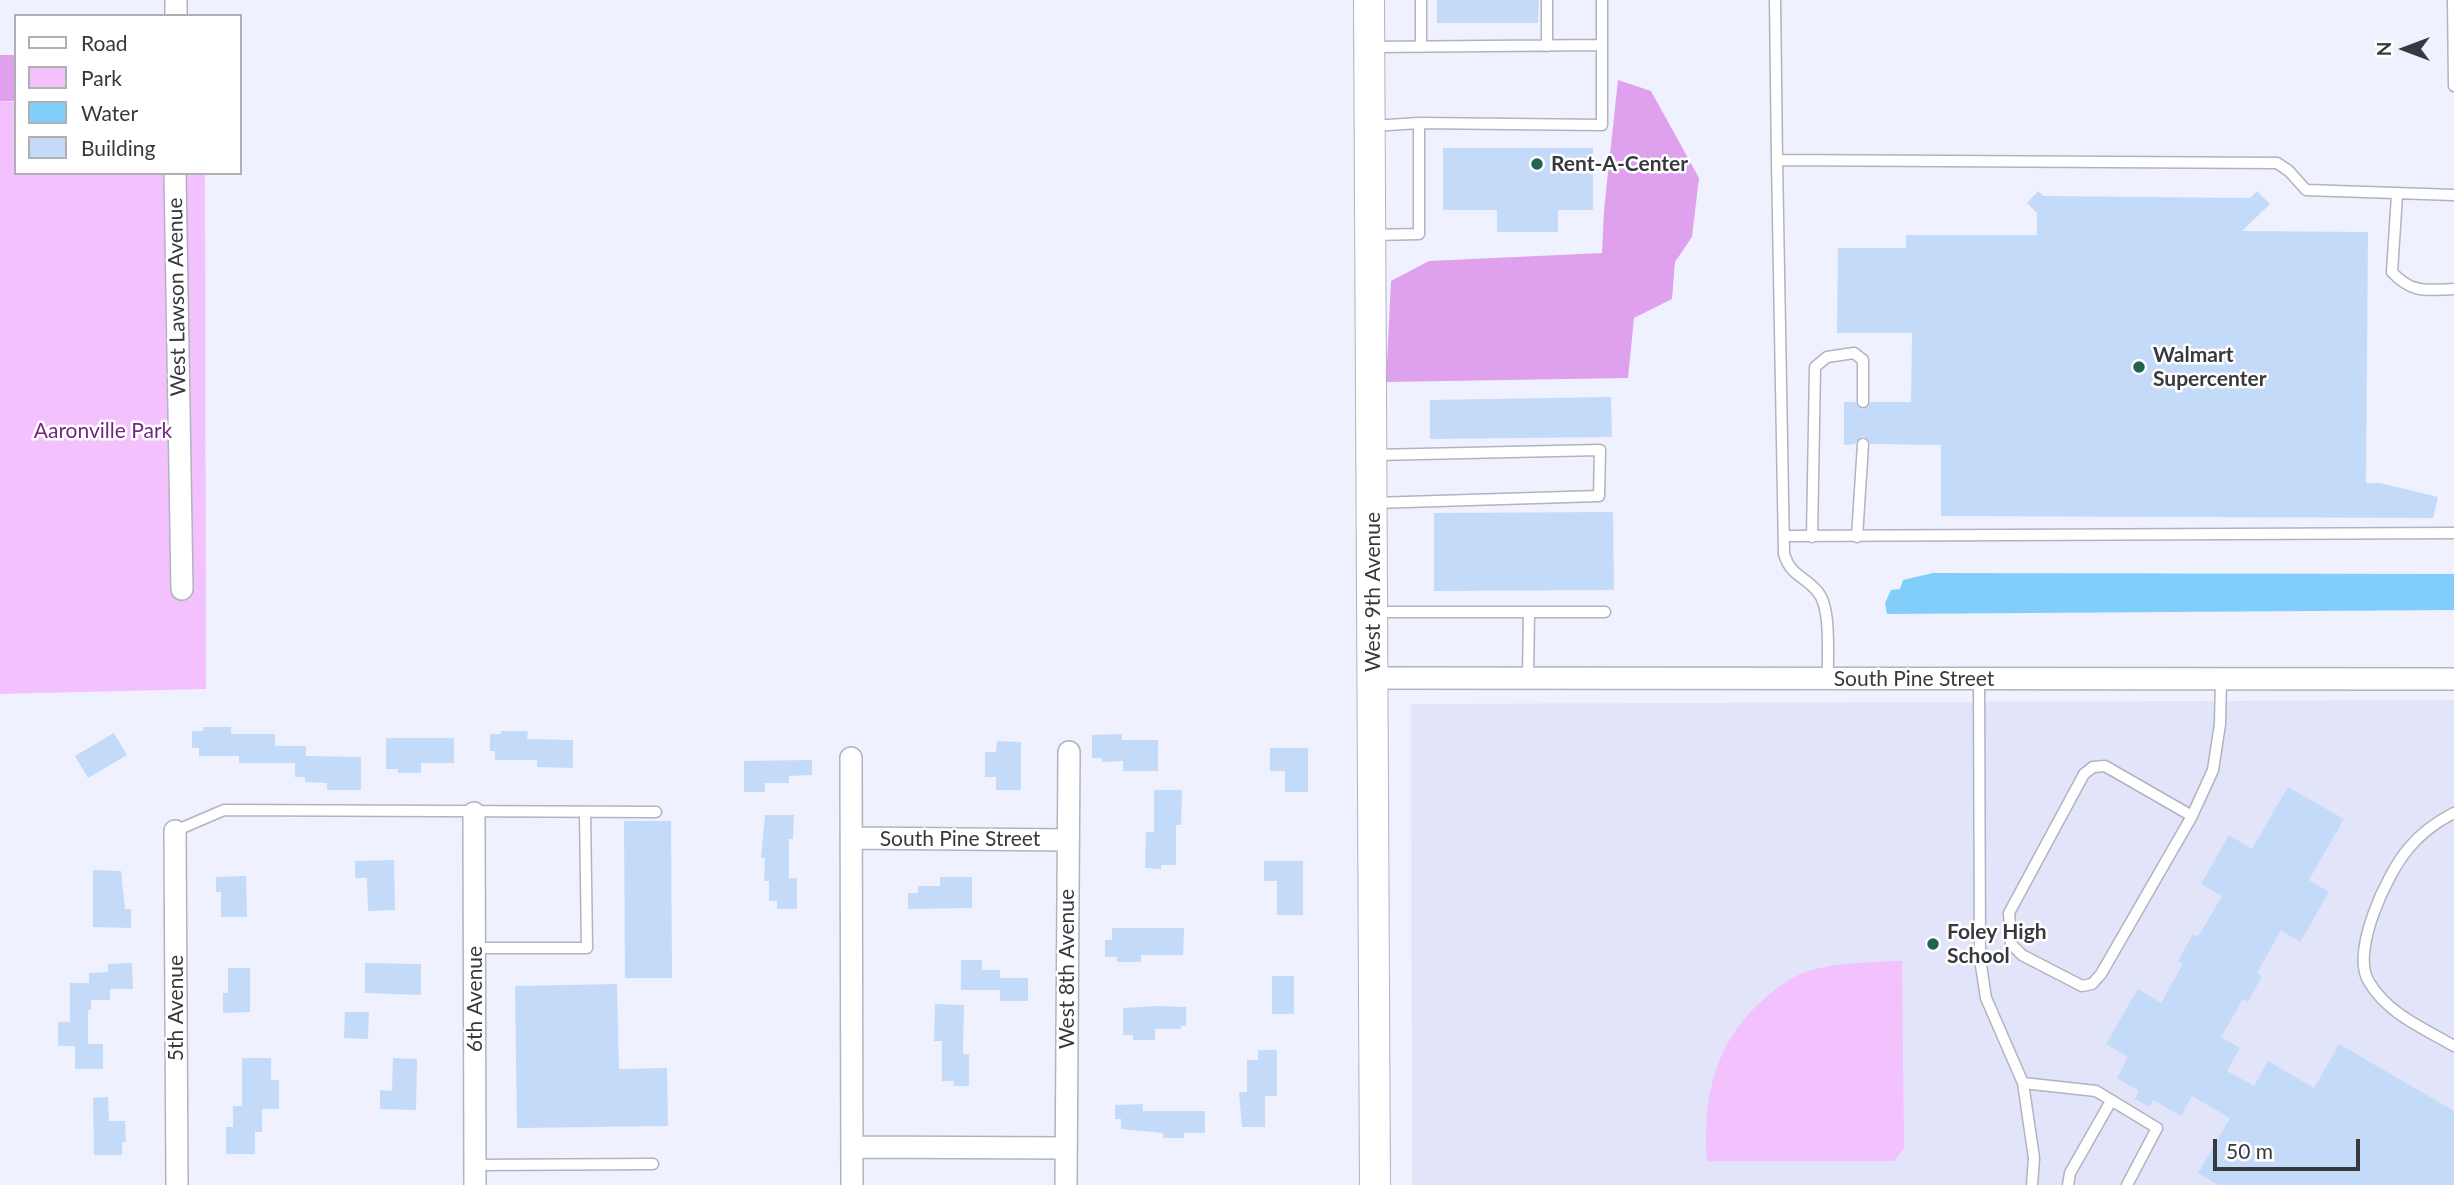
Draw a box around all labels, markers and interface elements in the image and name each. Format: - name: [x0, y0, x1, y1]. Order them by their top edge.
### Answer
- legend: [14, 14, 242, 175]
- north arrow: [2370, 14, 2440, 84]
- text: Road: [81, 30, 128, 55]
- text: N: [2372, 42, 2395, 56]
- text: Park: [81, 65, 122, 90]
- text: Water: [81, 100, 138, 125]
- text: Building: [81, 135, 156, 160]
- place label: Rent-A-Center: [1551, 151, 1688, 177]
- marker: Rent-A-Center: [1529, 156, 1545, 172]
- street label: West Lawson Avenue: [163, 197, 191, 397]
- place label: Walmart Supercenter: [2153, 342, 2266, 392]
- marker: Walmart Supercenter: [2131, 359, 2147, 375]
- park label: Aaronville Park: [34, 418, 172, 444]
- street label: West 9th Avenue: [1360, 512, 1386, 672]
- street label: South Pine Street: [1834, 666, 1994, 692]
- street label: South Pine Street: [880, 826, 1040, 852]
- street label: West 8th Avenue: [1054, 889, 1080, 1049]
- place label: Foley High School: [1947, 919, 2047, 969]
- marker: Foley High School: [1925, 936, 1941, 952]
- street label: 6th Avenue: [462, 946, 488, 1052]
- street label: 5th Avenue: [163, 955, 189, 1061]
- scale bar: [2216, 1126, 2363, 1170]
- text: 50 m: [2226, 1138, 2273, 1163]

